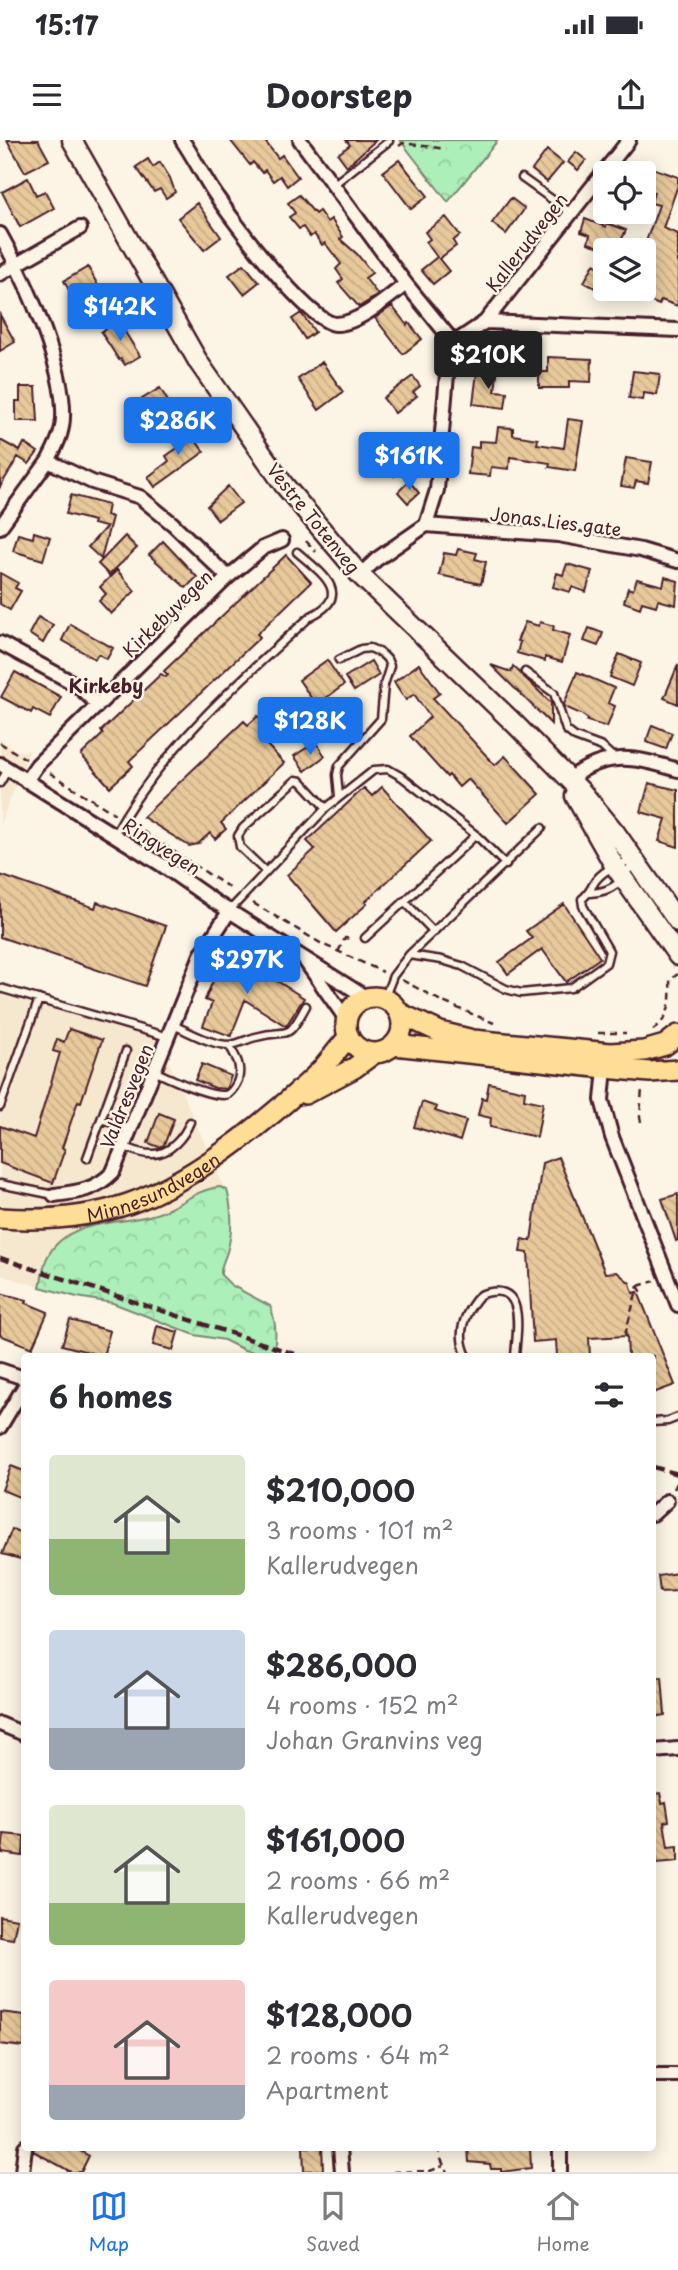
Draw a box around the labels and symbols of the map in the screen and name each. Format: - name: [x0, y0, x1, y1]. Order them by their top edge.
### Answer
- street label: Kallerudvegen: [479, 187, 573, 297]
- pin: $142K: [71, 284, 169, 343]
- pin: $210K: [439, 331, 537, 391]
- pin: $286K: [129, 398, 227, 457]
- pin: $161K: [360, 432, 458, 492]
- street label: Vestre Totenveg: [261, 457, 367, 579]
- street label: Jonas Lies gate: [489, 500, 623, 542]
- street label: Kirkebyvegen: [116, 563, 218, 663]
- district label: Kirkeby: [69, 671, 143, 699]
- pin: $128K: [261, 698, 359, 757]
- street label: Ringvegen: [118, 811, 206, 881]
- pin: $297K: [198, 936, 296, 996]
- street label: Valdresvegen: [93, 1040, 159, 1152]
- street label: Minnesundvegen: [84, 1145, 225, 1228]

